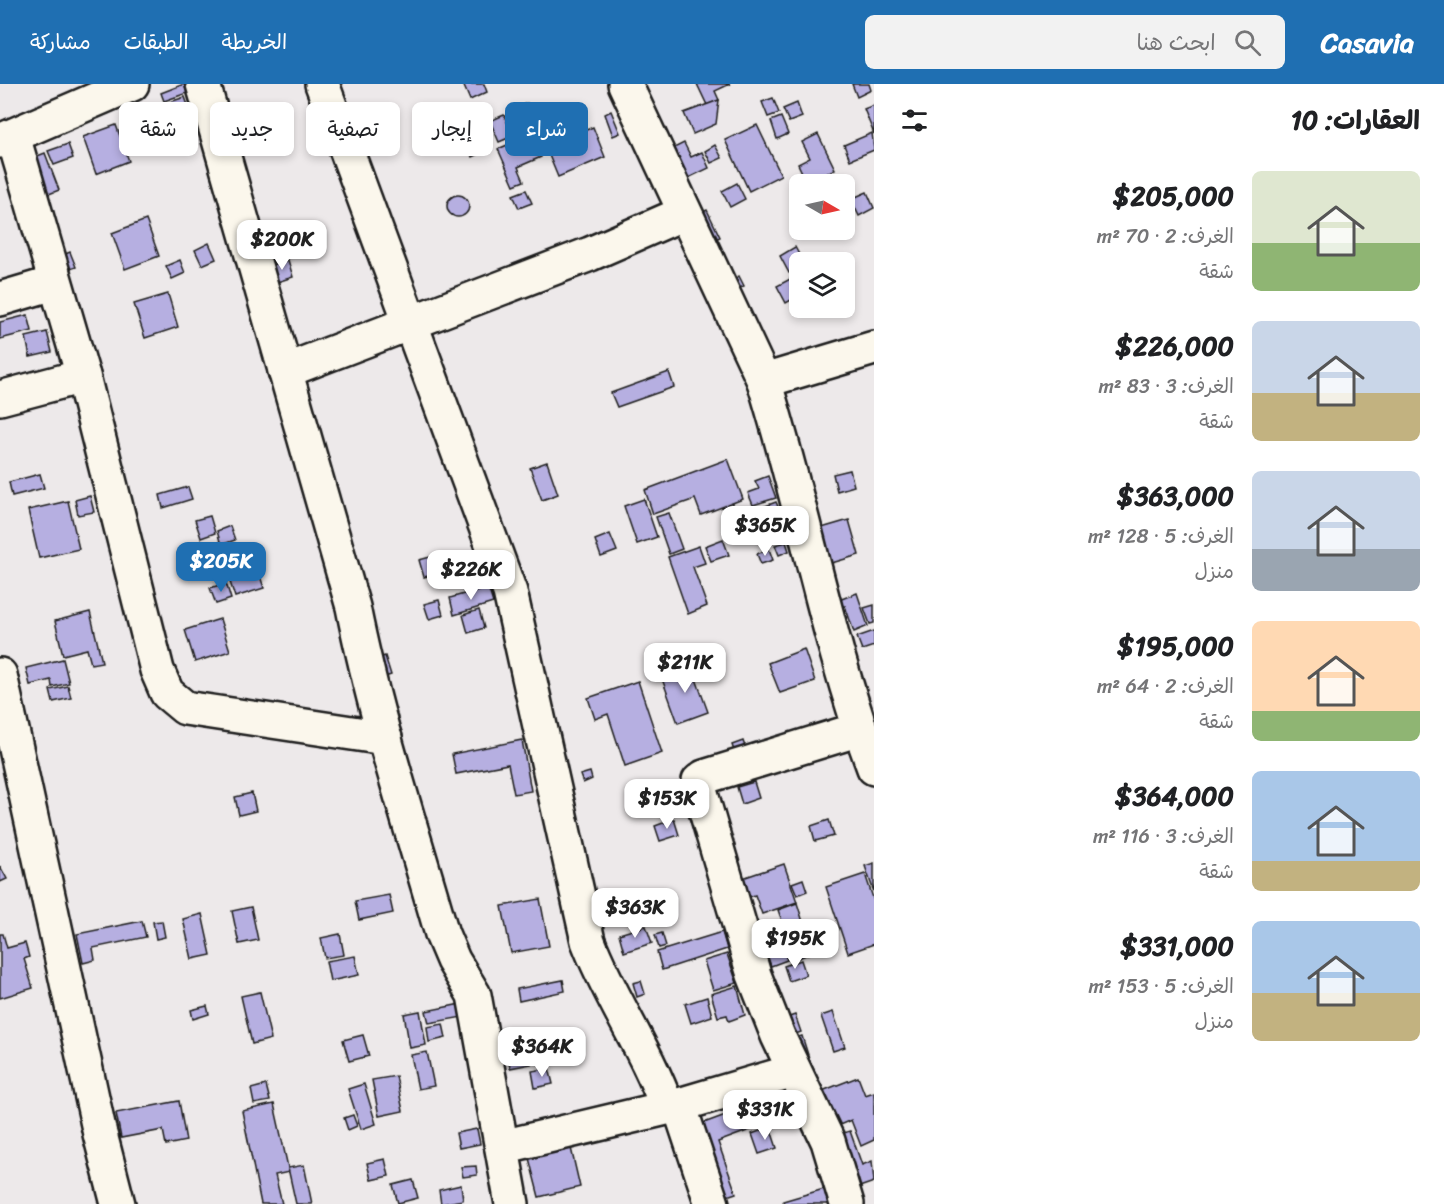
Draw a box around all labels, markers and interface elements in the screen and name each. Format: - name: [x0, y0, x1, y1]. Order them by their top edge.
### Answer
- search box: [865, 15, 1285, 69]
- text: Casavia: [1321, 18, 1414, 67]
- text: مشاركة: [30, 23, 91, 61]
- text: الطبقات: [124, 23, 189, 61]
- text: الخريطة: [222, 23, 287, 61]
- text: ابحث هنا: [1136, 23, 1216, 62]
- icon: search: [1231, 26, 1264, 59]
- text: العقارات: 10: [1291, 97, 1420, 143]
- chip: شقة: [119, 102, 198, 156]
- chip: جديد: [210, 102, 294, 156]
- chip: تصفية: [306, 102, 400, 156]
- chip: إيجار: [412, 102, 493, 156]
- chip: شراء: [505, 102, 588, 156]
- icon: filters: [898, 104, 931, 137]
- text: $205,000: [1113, 173, 1234, 219]
- north arrow: [789, 174, 855, 240]
- map controls: [789, 174, 855, 318]
- icon: home: [1300, 195, 1372, 267]
- text: الغرف: 2 · 70 m²: [1097, 219, 1234, 254]
- pin: $200K: [240, 220, 324, 271]
- text: $200K: [251, 222, 313, 257]
- button: layers: [789, 252, 855, 318]
- text: شقة: [1199, 254, 1234, 289]
- text: $226,000: [1115, 323, 1234, 369]
- icon: home: [1300, 345, 1372, 417]
- text: الغرف: 3 · 83 m²: [1098, 369, 1234, 404]
- text: شقة: [1199, 404, 1234, 439]
- text: $363,000: [1117, 473, 1234, 519]
- icon: home: [1300, 495, 1372, 567]
- pin: $365K: [723, 506, 807, 557]
- text: $365K: [735, 508, 795, 543]
- text: الغرف: 5 · 128 m²: [1088, 519, 1234, 554]
- pin: $205K: [179, 542, 263, 593]
- text: $205K: [190, 544, 252, 579]
- pin: $226K: [429, 550, 513, 601]
- text: $226K: [441, 552, 501, 587]
- text: منزل: [1195, 554, 1234, 589]
- text: $195,000: [1117, 623, 1234, 669]
- pin: $211K: [643, 643, 727, 694]
- text: $211K: [658, 645, 712, 680]
- icon: home: [1300, 645, 1372, 717]
- text: الغرف: 2 · 64 m²: [1097, 669, 1234, 704]
- text: شقة: [1199, 704, 1234, 739]
- text: $364,000: [1115, 773, 1234, 819]
- pin: $153K: [625, 779, 709, 830]
- text: $153K: [638, 781, 696, 816]
- icon: home: [1300, 795, 1372, 867]
- text: الغرف: 3 · 116 m²: [1093, 819, 1234, 854]
- text: شقة: [1199, 854, 1234, 889]
- pin: $363K: [593, 888, 677, 939]
- text: $363K: [606, 890, 664, 925]
- pin: $195K: [753, 919, 837, 970]
- text: $195K: [766, 921, 824, 956]
- text: $331,000: [1121, 923, 1234, 969]
- icon: home: [1300, 945, 1372, 1017]
- text: الغرف: 5 · 153 m²: [1088, 969, 1234, 1004]
- text: منزل: [1195, 1004, 1234, 1039]
- pin: $364K: [500, 1027, 584, 1078]
- text: $364K: [512, 1029, 572, 1064]
- pin: $331K: [723, 1090, 807, 1141]
- text: $331K: [737, 1092, 793, 1127]

